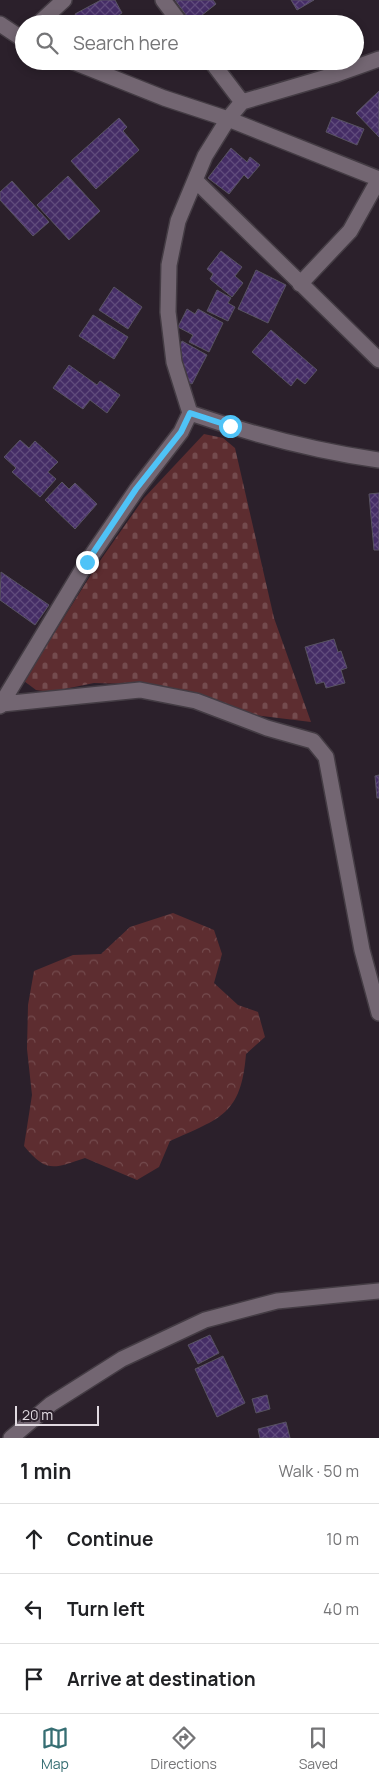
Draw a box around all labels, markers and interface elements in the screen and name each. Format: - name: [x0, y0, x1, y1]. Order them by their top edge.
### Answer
- search box: [15, 15, 364, 70]
- icon: search: [33, 29, 61, 57]
- text: Search here: [73, 30, 179, 56]
- route start: [219, 415, 242, 438]
- route end: [76, 551, 99, 574]
- scale bar: [15, 1403, 99, 1426]
- text: 20 m: [22, 1405, 53, 1424]
- text: 1 min: [20, 1457, 71, 1485]
- text: Walk · 50 m: [278, 1460, 359, 1482]
- icon: ahead: [20, 1525, 48, 1553]
- text: Continue: [67, 1526, 153, 1552]
- text: 10 m: [326, 1528, 359, 1550]
- icon: left: [20, 1595, 48, 1623]
- text: Turn left: [67, 1596, 145, 1622]
- text: 40 m: [323, 1598, 359, 1620]
- icon: arrive: [20, 1665, 48, 1693]
- text: Arrive at destination: [67, 1666, 256, 1692]
- tab: Map: [41, 1724, 69, 1773]
- tab: Directions: [151, 1724, 217, 1773]
- tab: Saved: [299, 1724, 338, 1773]

